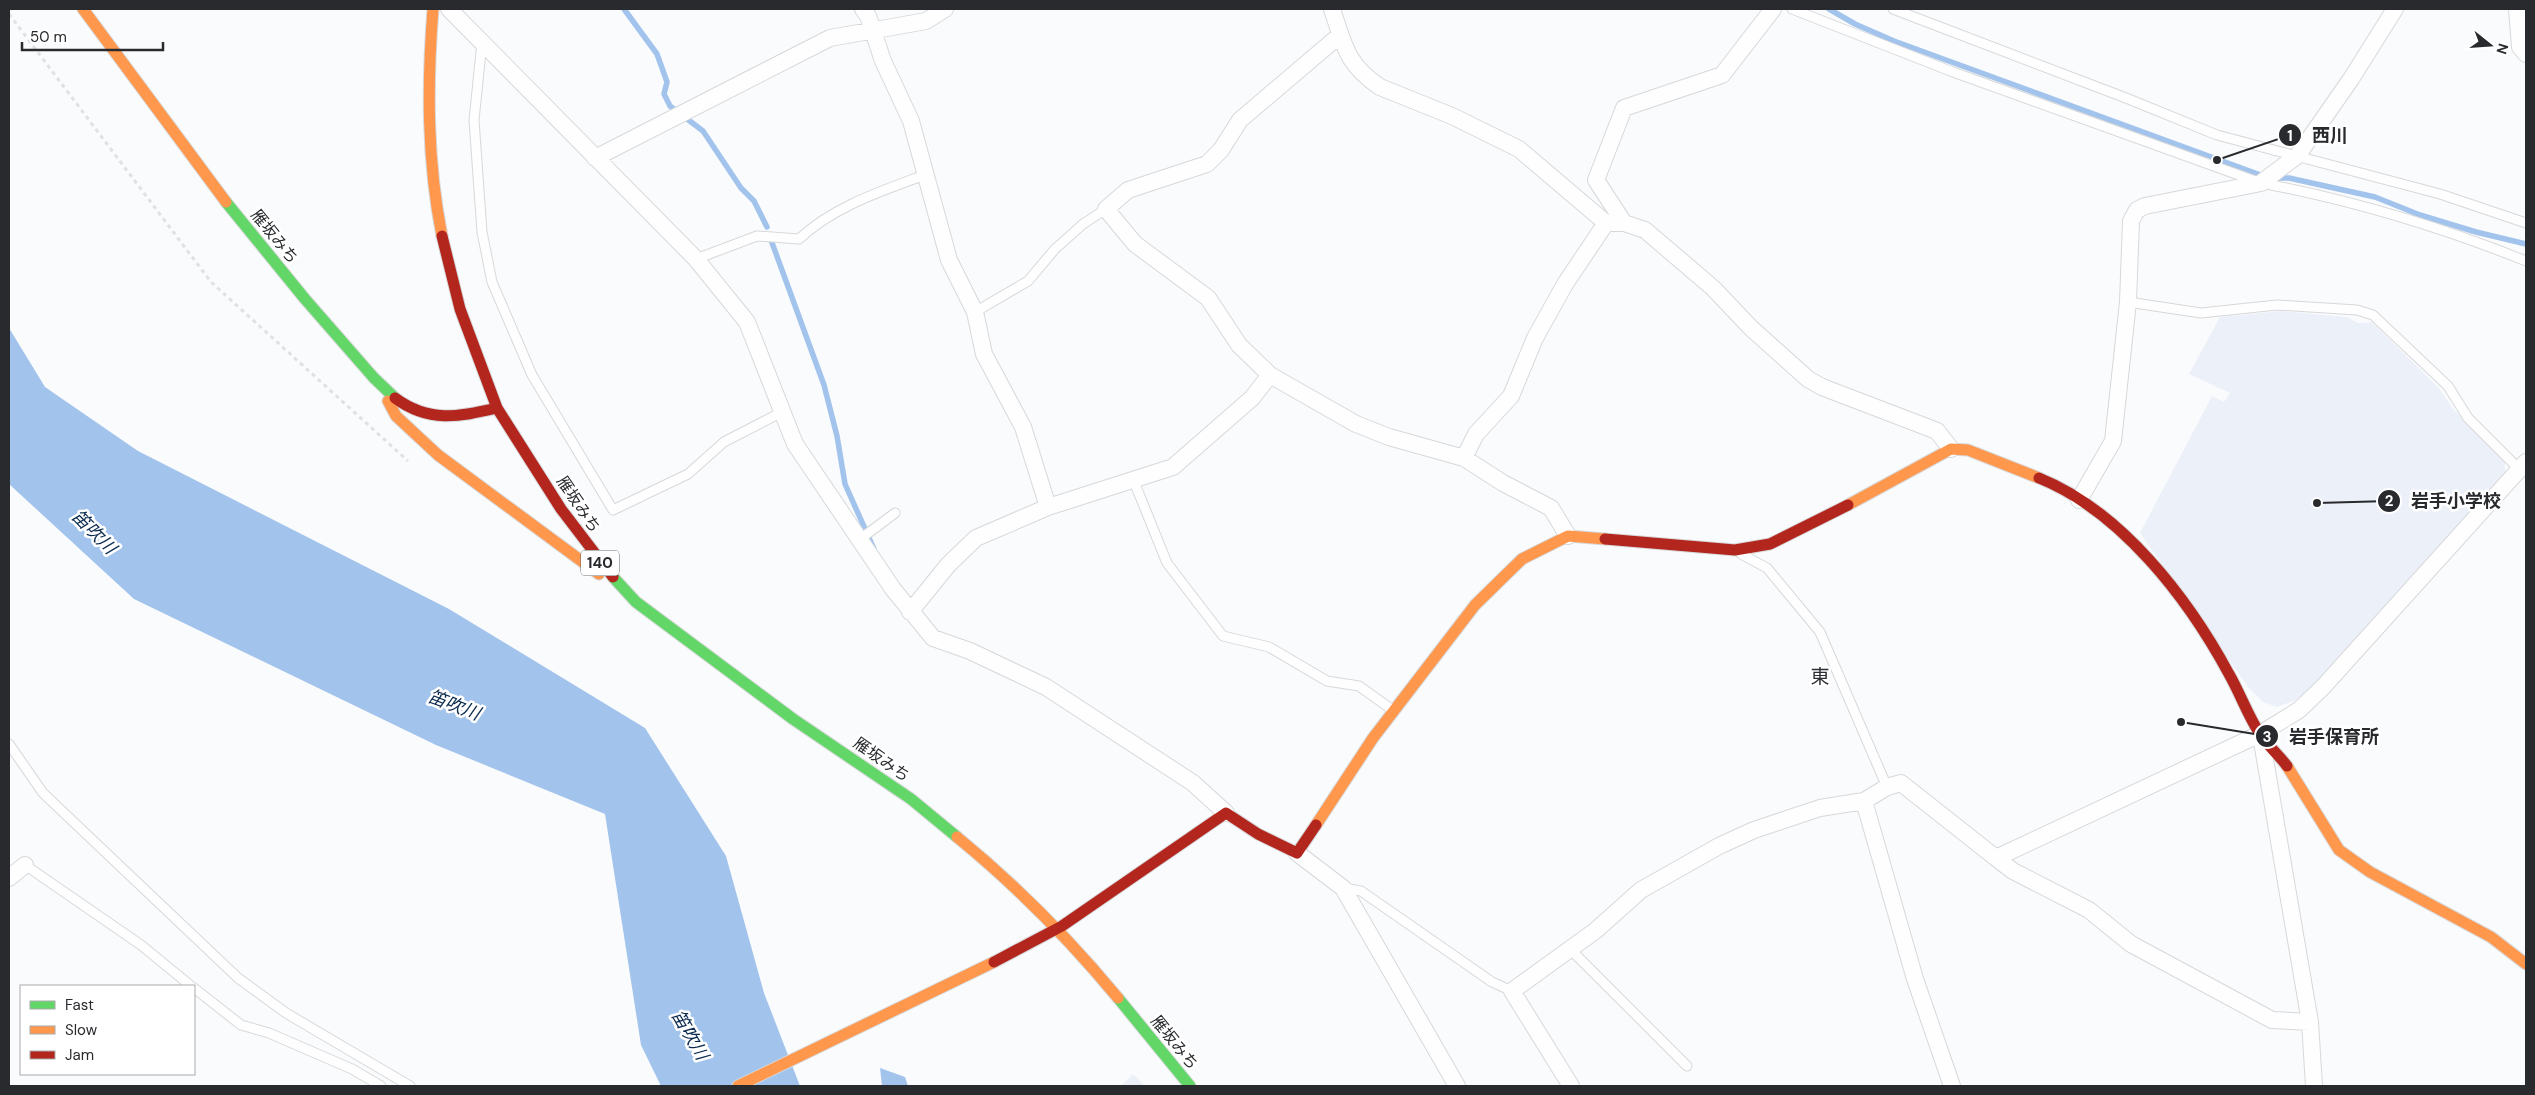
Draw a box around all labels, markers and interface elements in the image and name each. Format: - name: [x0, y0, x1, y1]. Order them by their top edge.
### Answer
- scale bar: [22, 20, 164, 52]
- north arrow: [2465, 20, 2515, 70]
- text: 50 m: [30, 27, 67, 47]
- text: N: [2492, 41, 2513, 56]
- callout: 西川: [2277, 119, 2358, 152]
- text: 西川: [2312, 124, 2348, 148]
- text: 1: [2287, 126, 2293, 146]
- street label: 雁坂みち: [246, 205, 303, 268]
- street label: 雁坂みち: [552, 472, 605, 537]
- callout: 岩手小学校: [2376, 484, 2511, 517]
- text: 岩手小学校: [2411, 489, 2501, 513]
- text: 2: [2385, 491, 2394, 511]
- water label: 笛吹川: [66, 504, 123, 561]
- road number: 140: [581, 550, 619, 576]
- district label: 東: [1810, 664, 1830, 689]
- water label: 笛吹川: [424, 684, 485, 727]
- callout: 岩手保育所: [2254, 720, 2389, 753]
- text: 岩手保育所: [2289, 725, 2379, 749]
- text: 3: [2262, 727, 2272, 747]
- street label: 雁坂みち: [849, 732, 914, 786]
- legend: [20, 985, 195, 1075]
- text: Fast: [65, 995, 94, 1015]
- water label: 笛吹川: [666, 1006, 715, 1066]
- street label: 雁坂みち: [1146, 1011, 1203, 1074]
- text: Slow: [65, 1020, 98, 1040]
- text: Jam: [65, 1045, 94, 1065]

